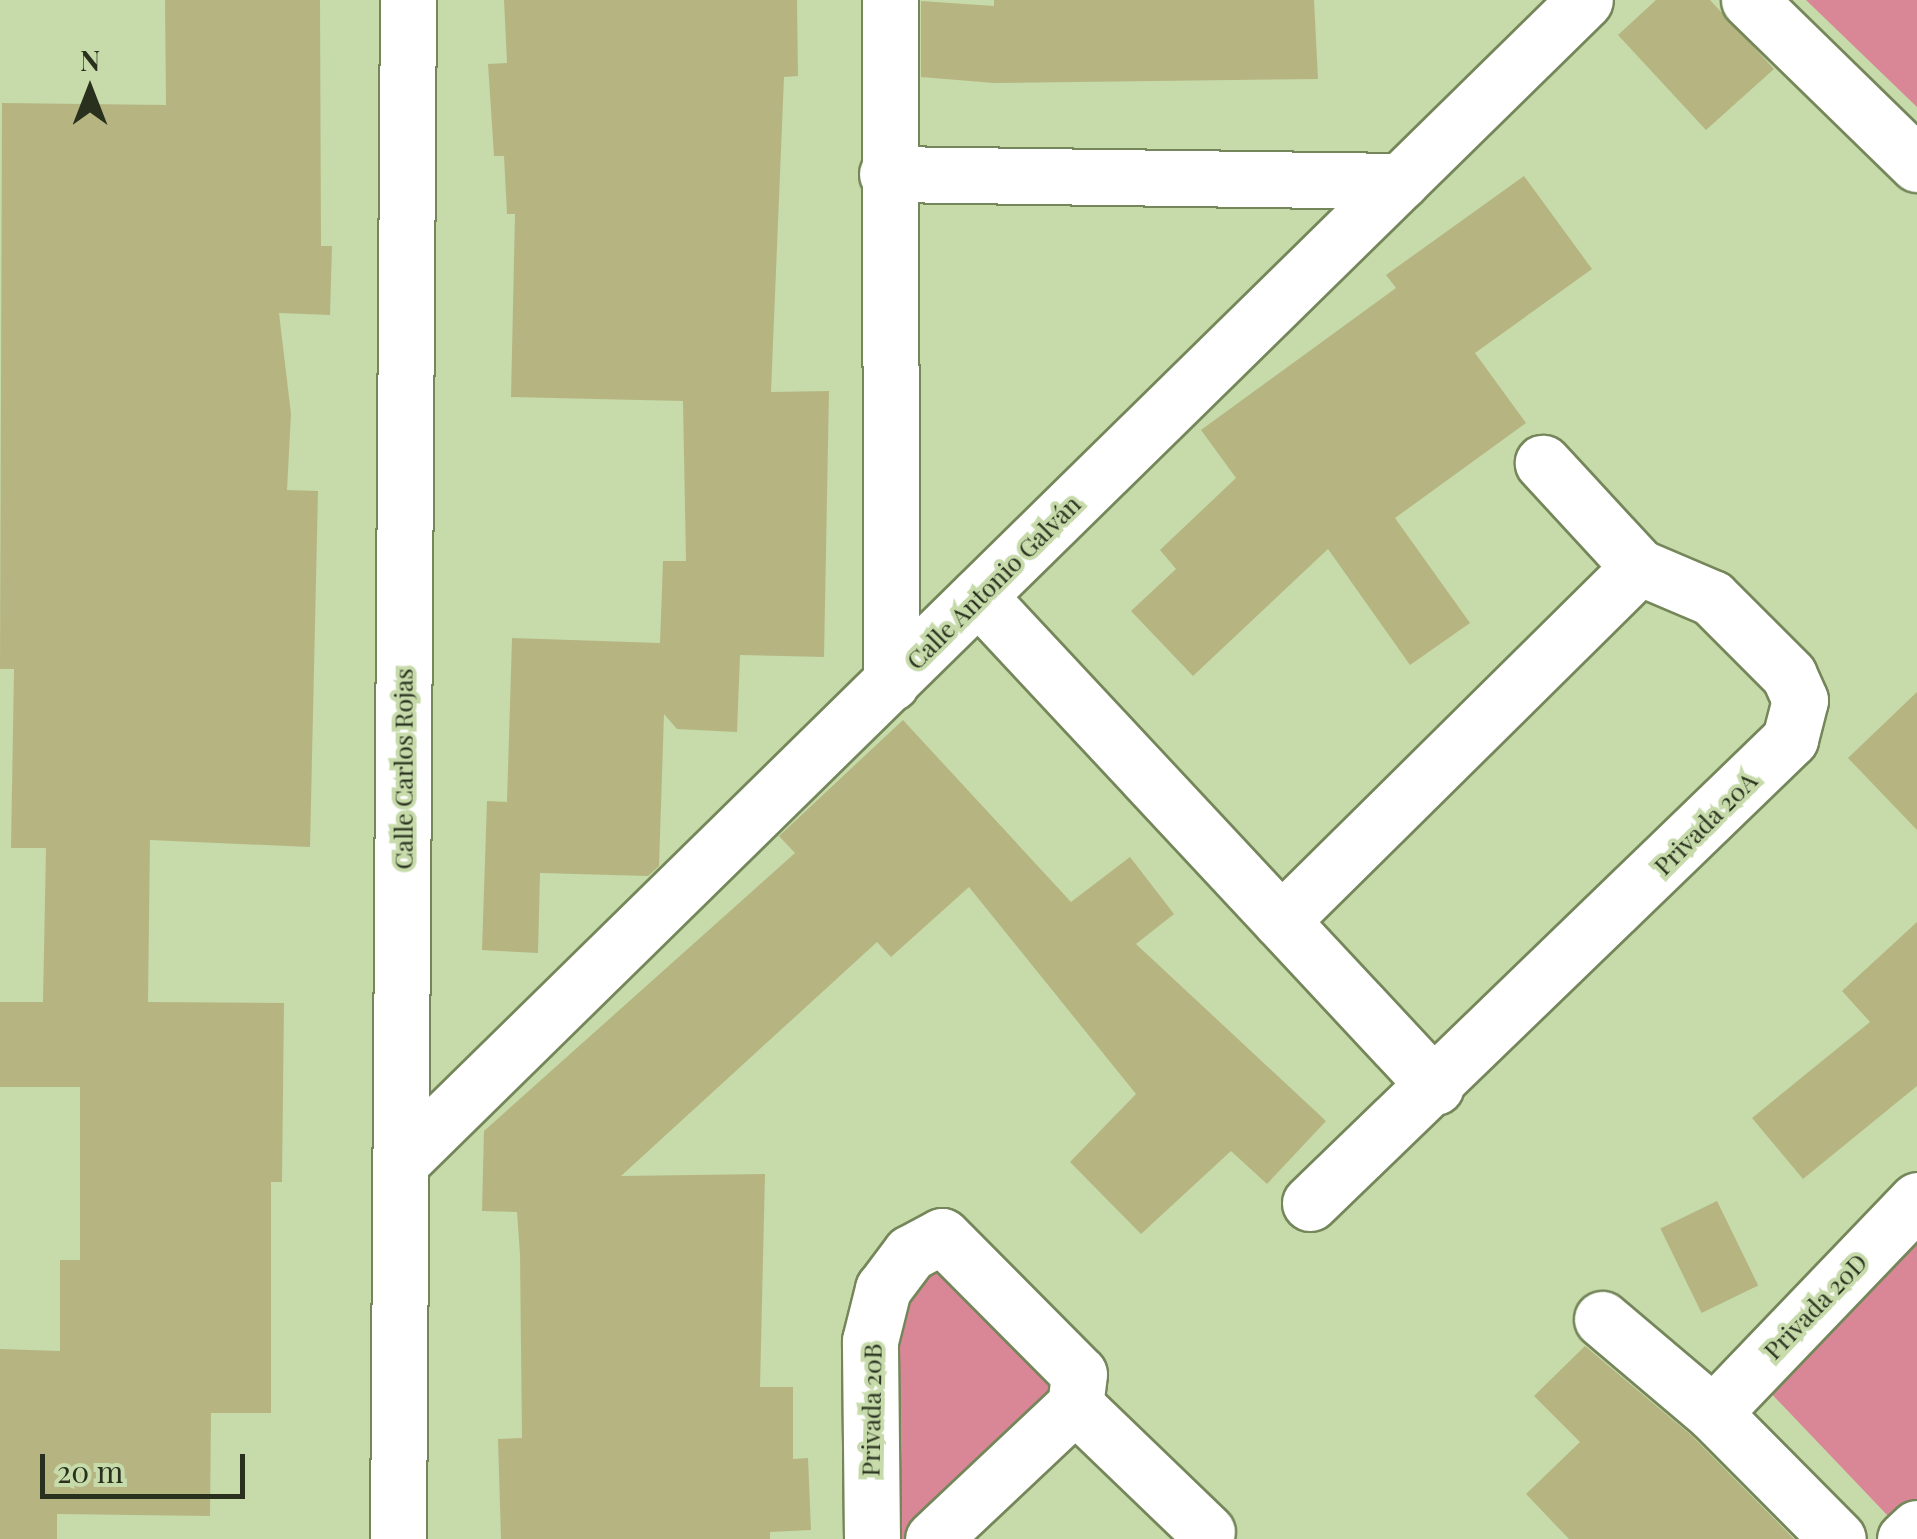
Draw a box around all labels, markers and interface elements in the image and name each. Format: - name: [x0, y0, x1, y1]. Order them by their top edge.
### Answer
- north arrow: [40, 40, 140, 140]
- text: N: [80, 41, 100, 78]
- street label: Calle Antonio Galván: [899, 488, 1087, 676]
- street label: Calle Carlos Rojas: [388, 668, 418, 870]
- street label: Privada 20A: [1647, 765, 1763, 881]
- street label: Privada 20D: [1757, 1247, 1873, 1365]
- street label: Privada 20B: [855, 1343, 887, 1477]
- scale bar: [45, 1434, 250, 1496]
- text: 20 m: [57, 1451, 123, 1491]

